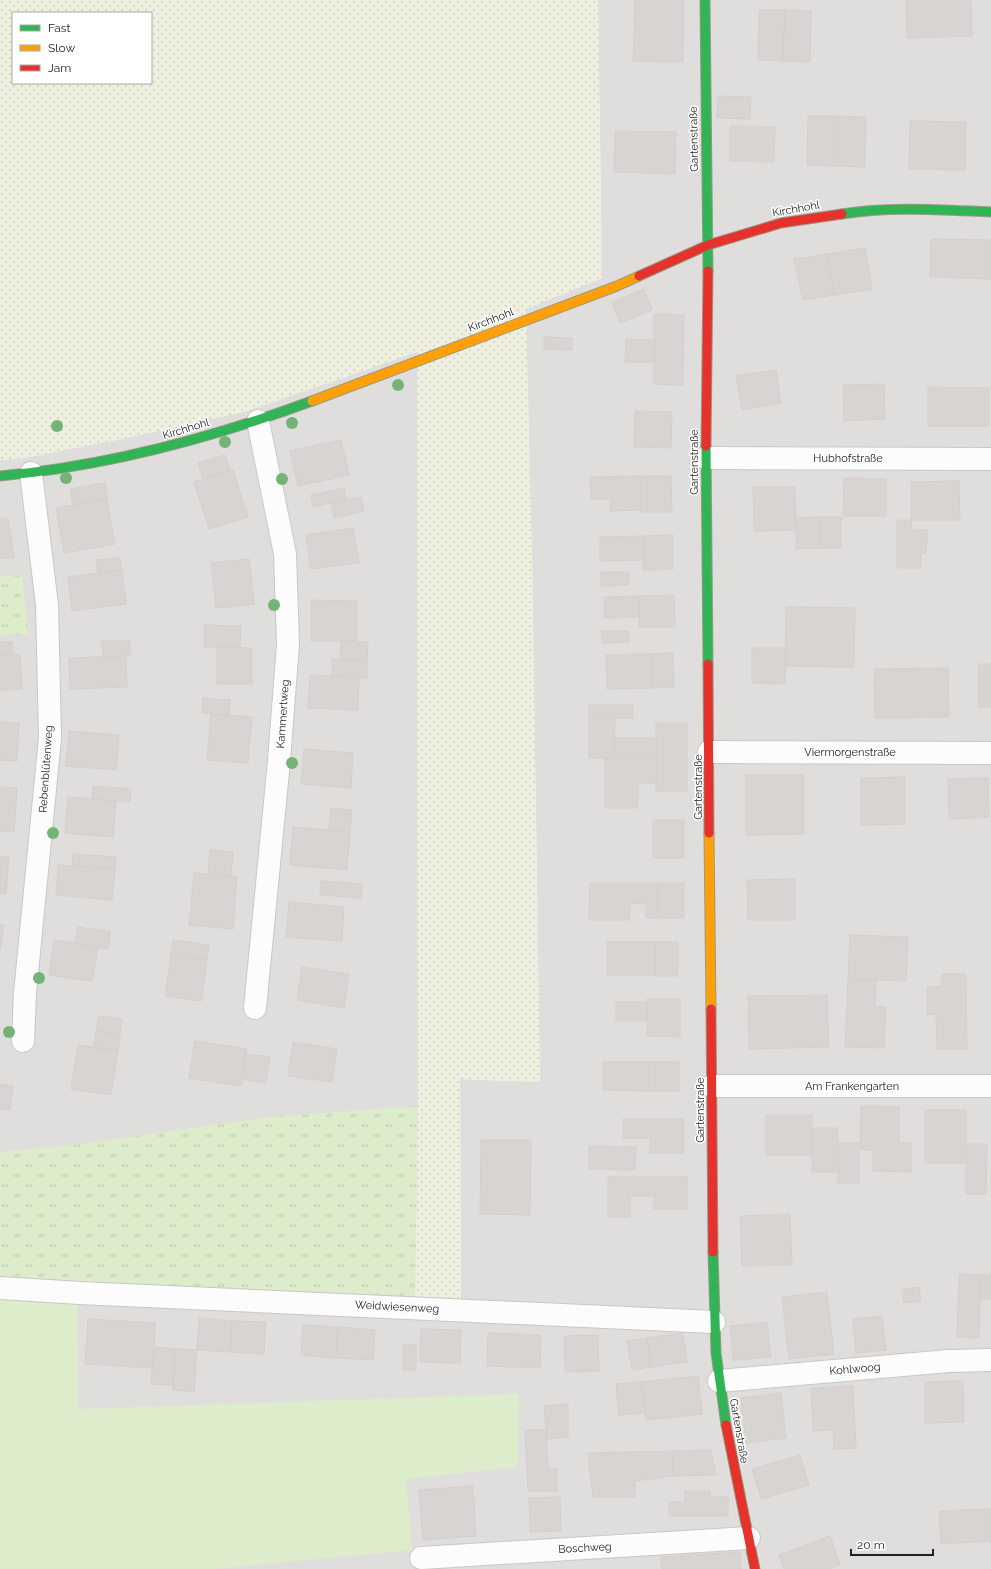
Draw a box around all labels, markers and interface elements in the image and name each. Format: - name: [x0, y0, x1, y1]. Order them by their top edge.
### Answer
- legend: [12, 12, 152, 84]
- text: Fast: [48, 21, 71, 35]
- text: Slow: [48, 41, 75, 55]
- text: Jam: [48, 61, 71, 75]
- street label: Gartenstraße: [687, 106, 701, 172]
- street label: Kirchhohl: [771, 198, 821, 220]
- street label: Kirchhohl: [466, 305, 516, 335]
- street label: Kirchhohl: [161, 416, 211, 442]
- street label: Gartenstraße: [688, 429, 701, 495]
- street label: Hubhofstraße: [813, 452, 883, 465]
- street label: Kammertweg: [274, 679, 292, 749]
- street label: Rebenblütenweg: [36, 725, 56, 813]
- street label: Viermorgenstraße: [804, 746, 896, 759]
- street label: Gartenstraße: [692, 754, 705, 820]
- street label: Gartenstraße: [694, 1077, 707, 1143]
- street label: Am Frankengarten: [805, 1080, 899, 1093]
- street label: Weidwiesenweg: [355, 1298, 439, 1316]
- street label: Kohlwoog: [829, 1360, 881, 1378]
- street label: Gartenstraße: [727, 1398, 751, 1465]
- scale bar: [851, 1531, 933, 1557]
- text: 20 m: [857, 1538, 885, 1552]
- street label: Boschweg: [558, 1540, 612, 1556]

